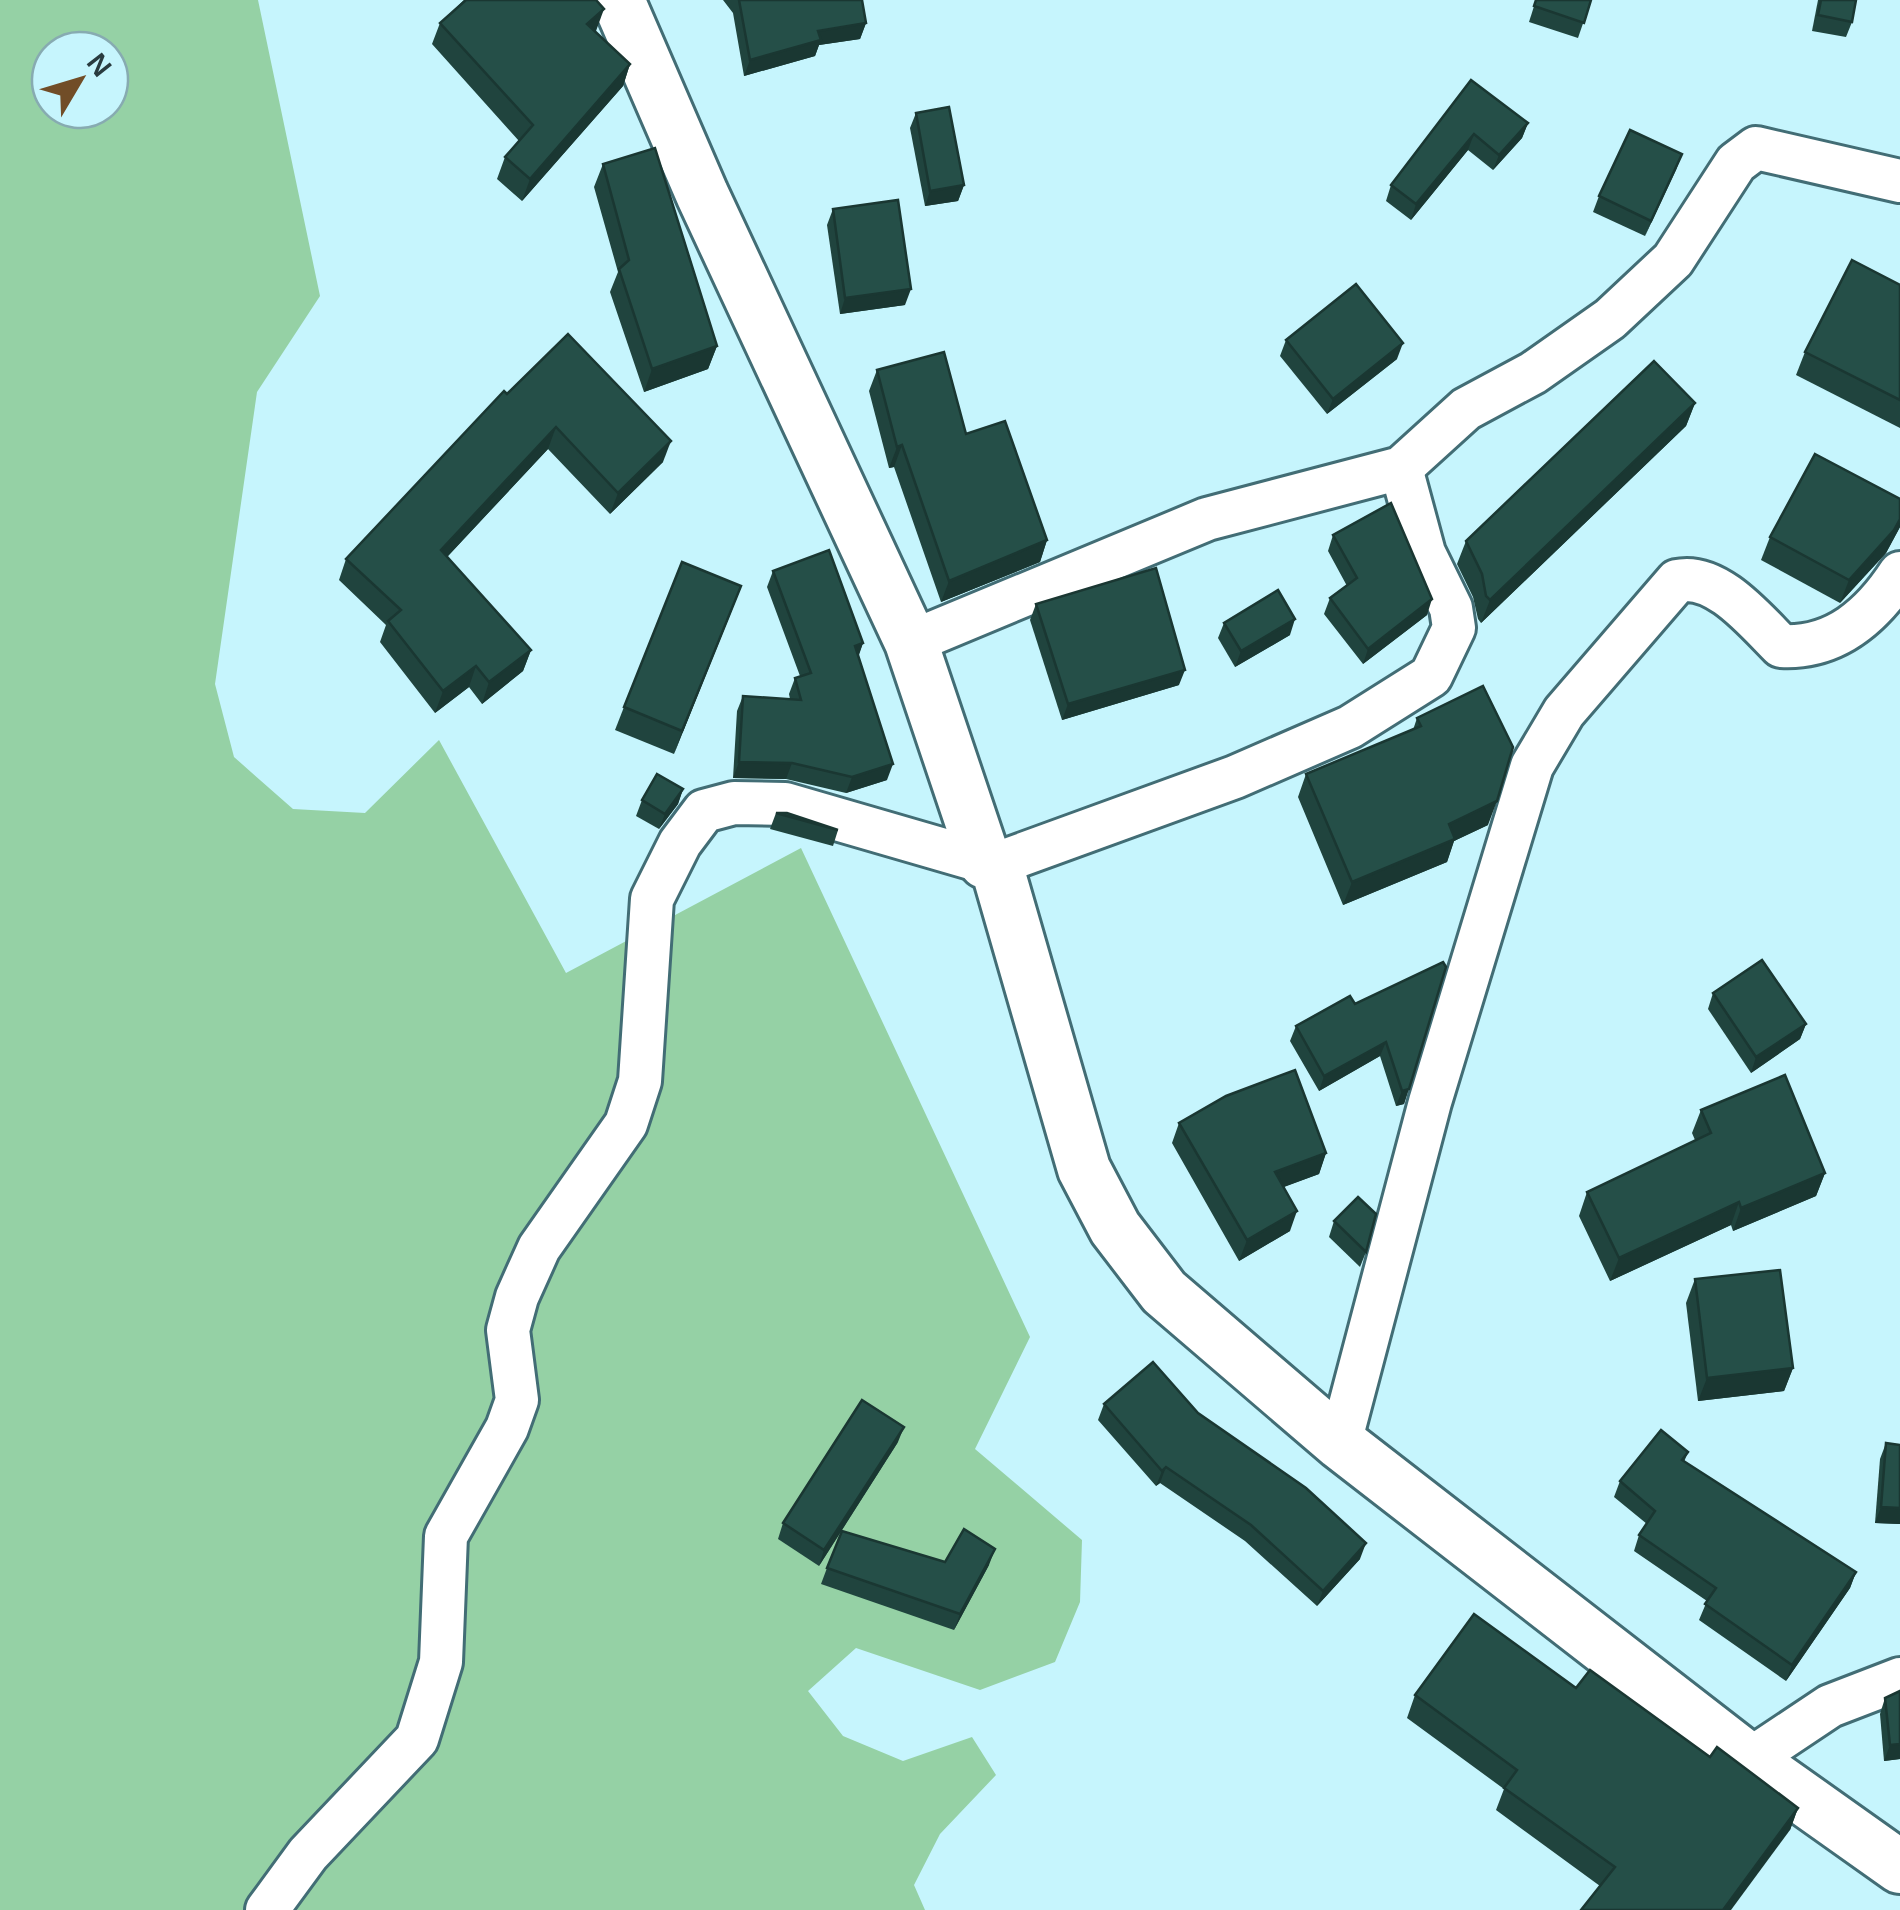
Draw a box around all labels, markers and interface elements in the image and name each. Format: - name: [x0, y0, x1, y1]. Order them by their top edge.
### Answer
- north arrow: [30, 30, 130, 130]
- text: N: [81, 47, 118, 82]

